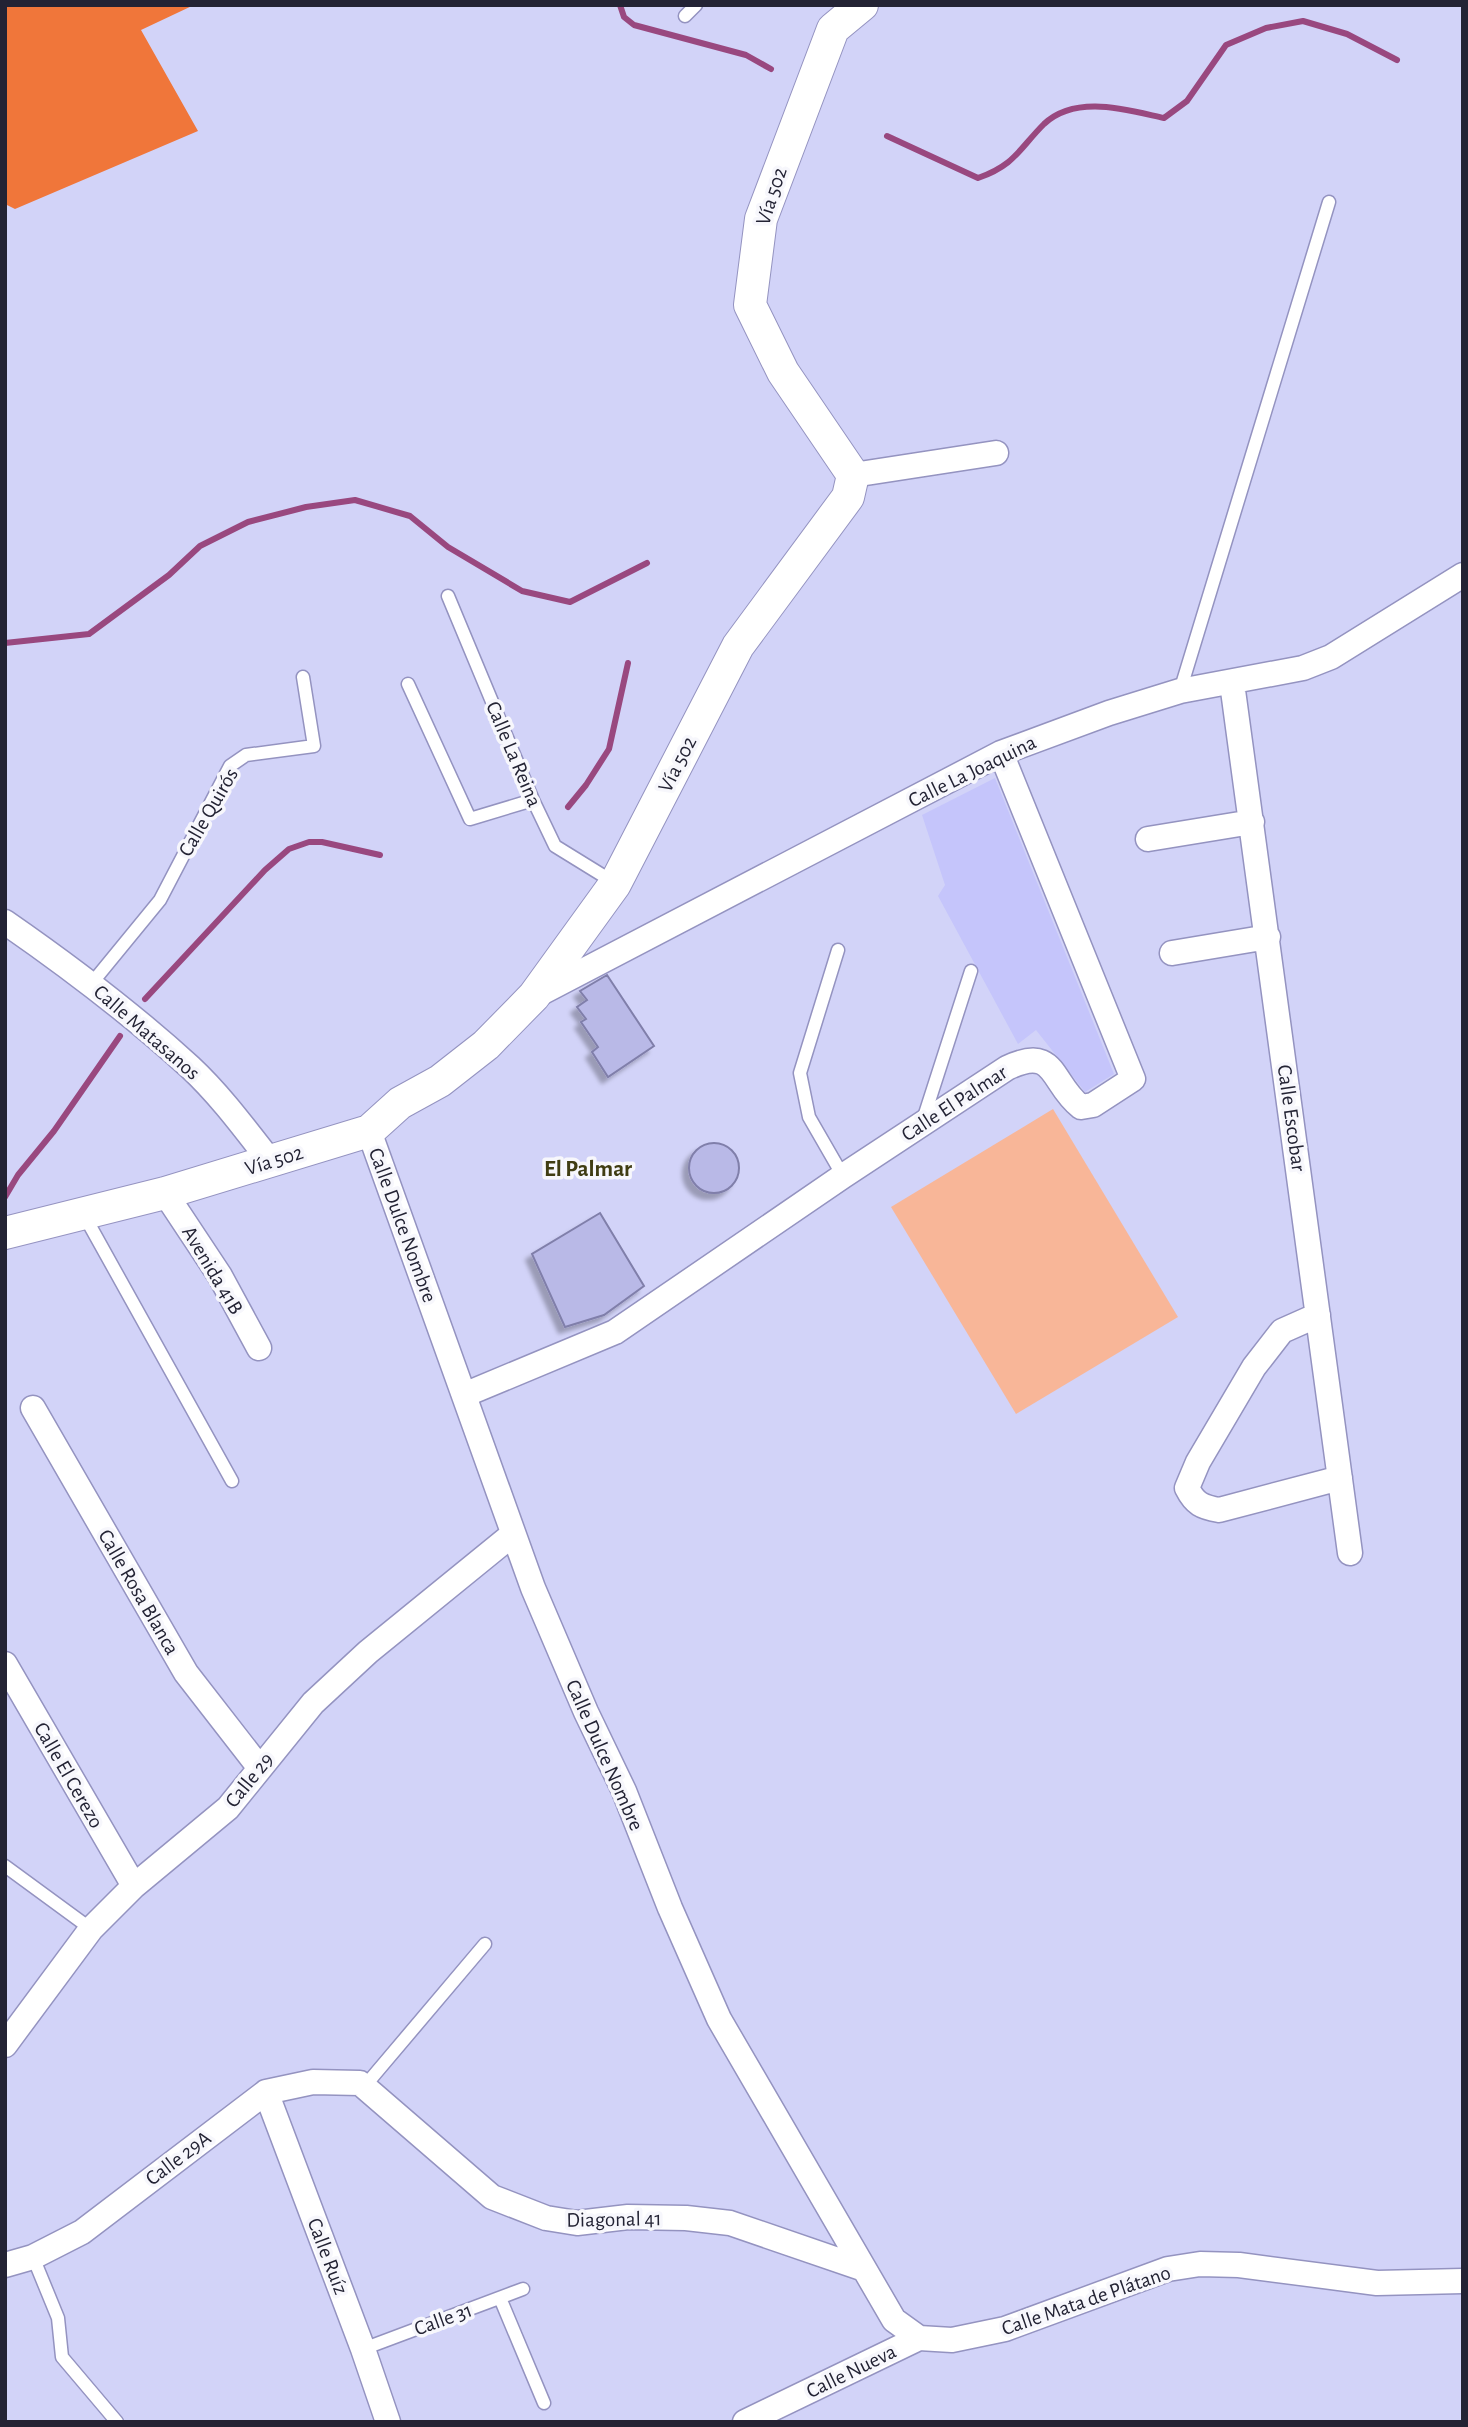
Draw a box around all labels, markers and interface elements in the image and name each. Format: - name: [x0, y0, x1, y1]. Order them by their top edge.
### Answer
- street label: Vía 502: [752, 165, 791, 228]
- street label: Calle La Reina: [482, 698, 545, 810]
- street label: Calle La Joaquina: [905, 731, 1040, 811]
- street label: Vía 502: [655, 733, 700, 796]
- street label: Calle Quirós: [175, 764, 242, 860]
- street label: Calle Matasanos: [90, 981, 204, 1084]
- street label: Calle El Palmar: [898, 1061, 1011, 1145]
- street label: Calle Escobar: [1274, 1063, 1309, 1173]
- street label: Vía 502: [243, 1142, 306, 1179]
- street label: Calle Dulce Nombre: [365, 1145, 440, 1305]
- district label: El Palmar: [544, 1158, 632, 1181]
- street label: Avenida 41B: [178, 1223, 247, 1318]
- street label: Calle Rosa Blanca: [94, 1526, 183, 1659]
- street label: Calle Dulce Nombre: [562, 1677, 647, 1834]
- street label: Calle El Cerezo: [30, 1719, 107, 1832]
- street label: Calle 29: [221, 1749, 278, 1812]
- street label: Calle 29A: [142, 2127, 215, 2190]
- street label: Diagonal 41: [566, 2208, 662, 2231]
- street label: Calle Ruíz: [303, 2215, 352, 2297]
- street label: Calle Mata de Plátano: [999, 2262, 1173, 2339]
- street label: Calle 31: [411, 2299, 475, 2340]
- street label: Calle Nueva: [803, 2341, 900, 2402]

